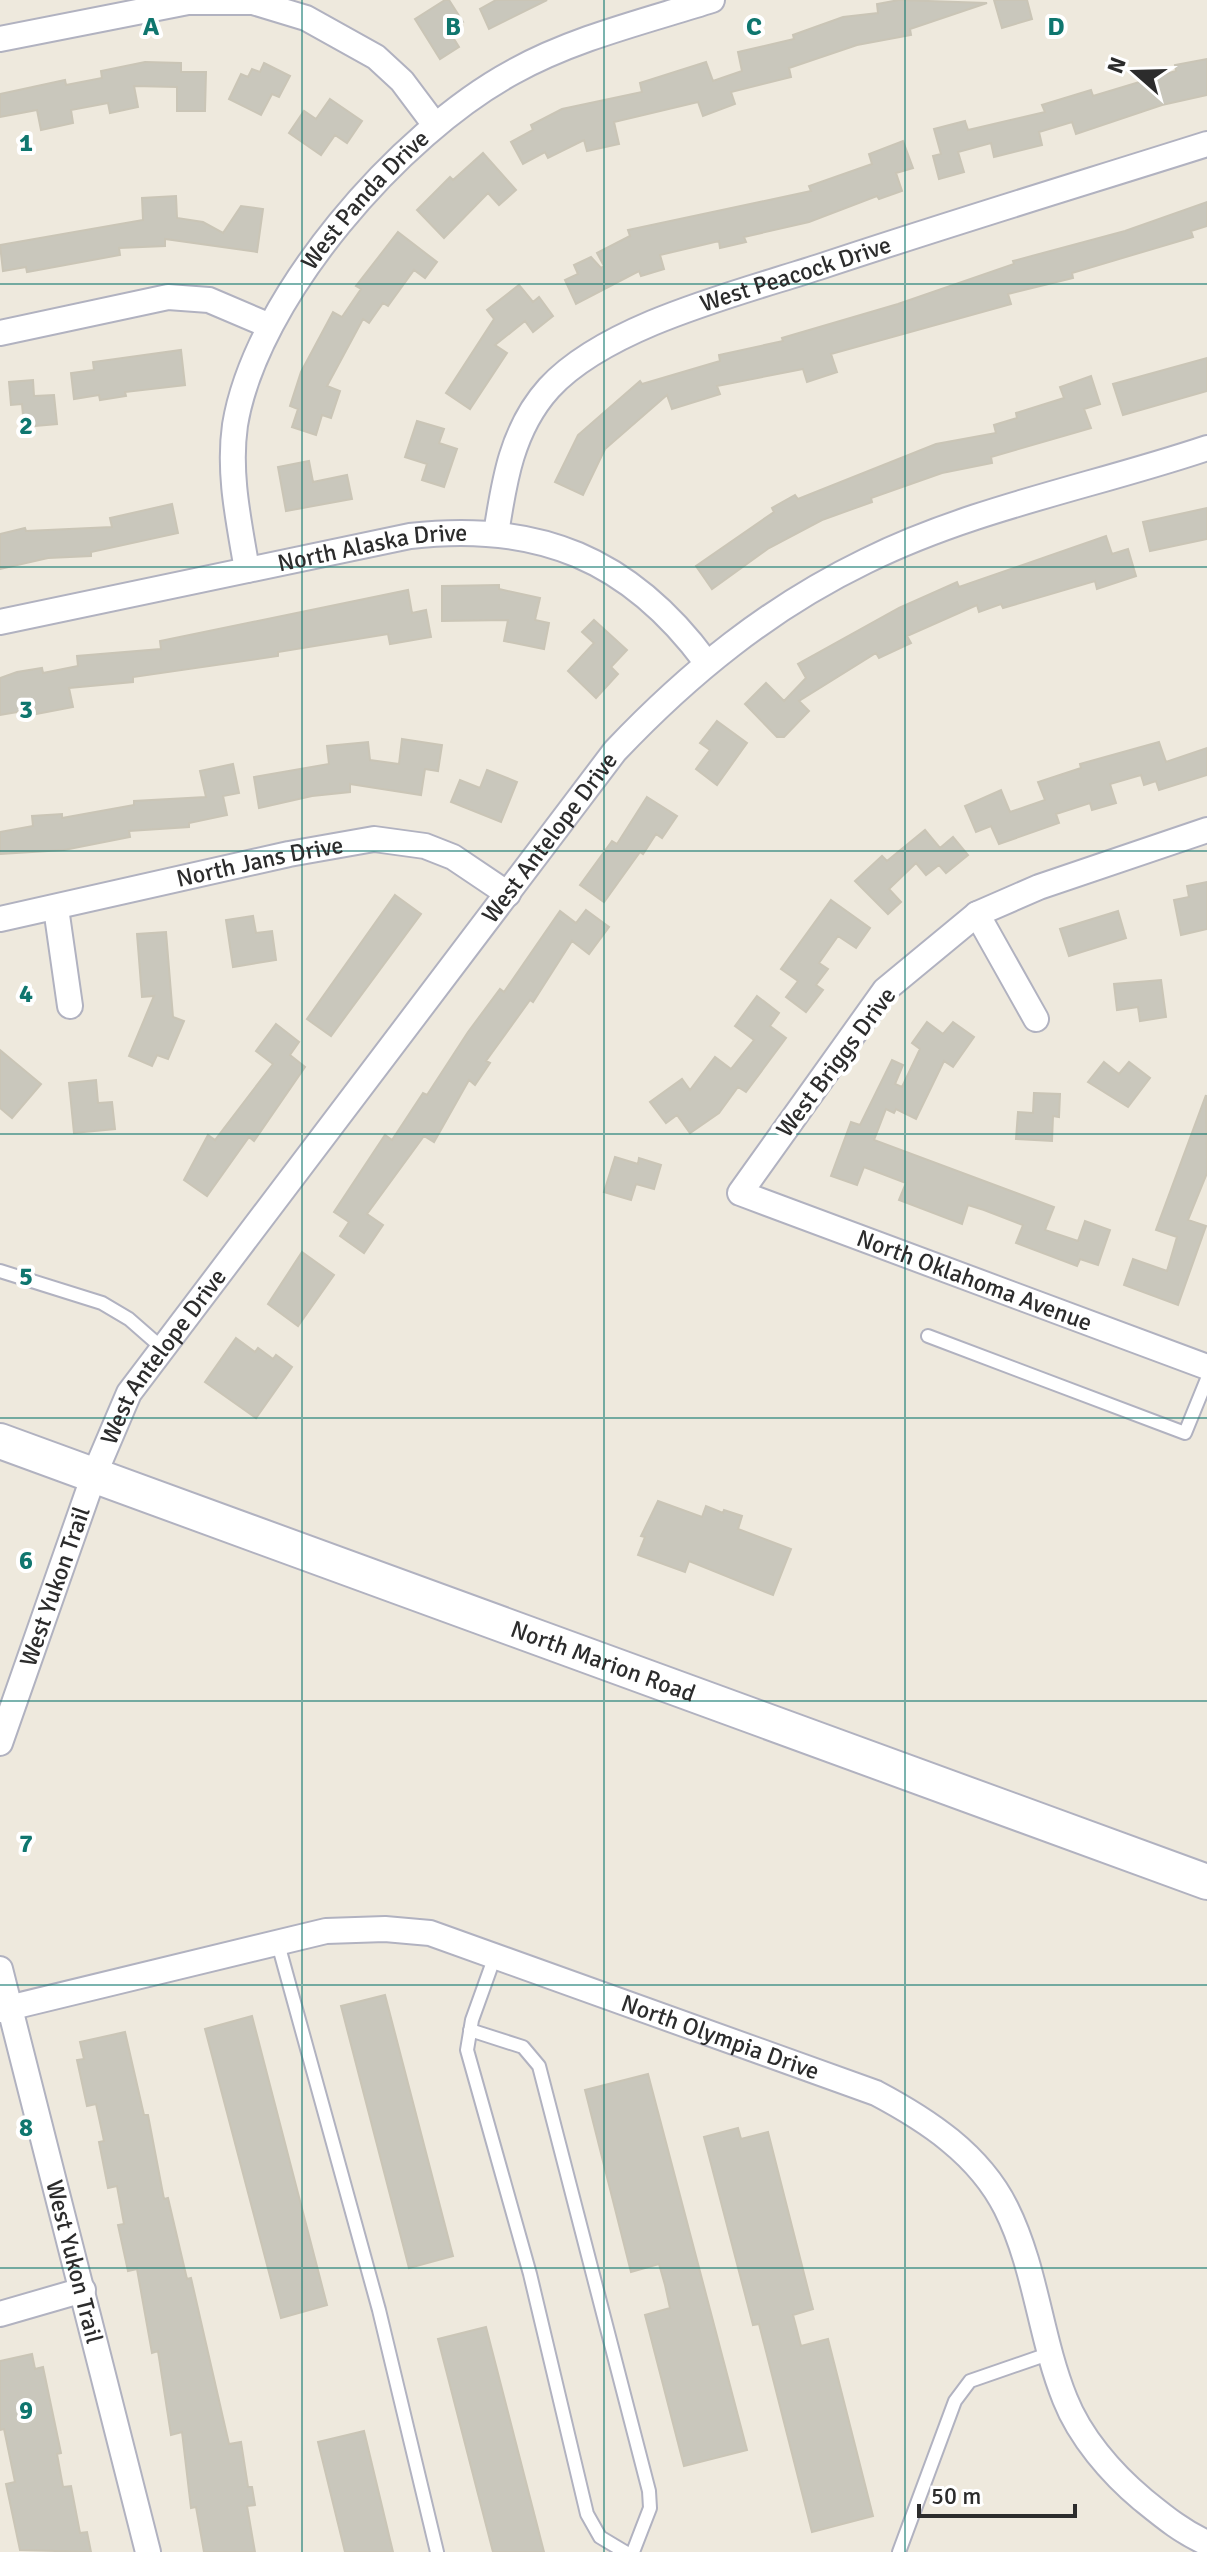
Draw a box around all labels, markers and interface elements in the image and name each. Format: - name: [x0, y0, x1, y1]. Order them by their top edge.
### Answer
- text: A: [143, 11, 160, 43]
- text: B: [445, 11, 461, 43]
- text: C: [746, 11, 762, 43]
- text: D: [1047, 11, 1065, 43]
- north arrow: [1095, 32, 1175, 112]
- text: N: [1101, 54, 1132, 77]
- street label: West Panda Drive: [294, 123, 435, 276]
- text: 1: [19, 127, 33, 159]
- street label: West Peacock Drive: [696, 229, 895, 319]
- text: 2: [19, 410, 33, 442]
- street label: North Alaska Drive: [275, 518, 467, 578]
- text: 3: [19, 694, 33, 726]
- street label: West Antelope Drive: [475, 746, 624, 929]
- street label: North Jans Drive: [173, 830, 345, 894]
- text: 4: [19, 978, 33, 1010]
- street label: West Briggs Drive: [770, 981, 902, 1143]
- street label: North Oklahoma Avenue: [853, 1223, 1096, 1338]
- text: 5: [19, 1261, 33, 1293]
- street label: West Antelope Drive: [94, 1263, 233, 1449]
- street label: West Yukon Trail: [13, 1502, 97, 1670]
- text: 6: [19, 1545, 33, 1577]
- street label: North Marion Road: [507, 1614, 700, 1709]
- text: 7: [19, 1828, 33, 1860]
- street label: North Olympia Drive: [617, 1988, 823, 2086]
- text: 8: [19, 2112, 33, 2144]
- street label: West Yukon Trail: [39, 2177, 109, 2347]
- text: 9: [19, 2395, 33, 2427]
- scale bar: [919, 2468, 1075, 2518]
- text: 50 m: [931, 2481, 981, 2511]

